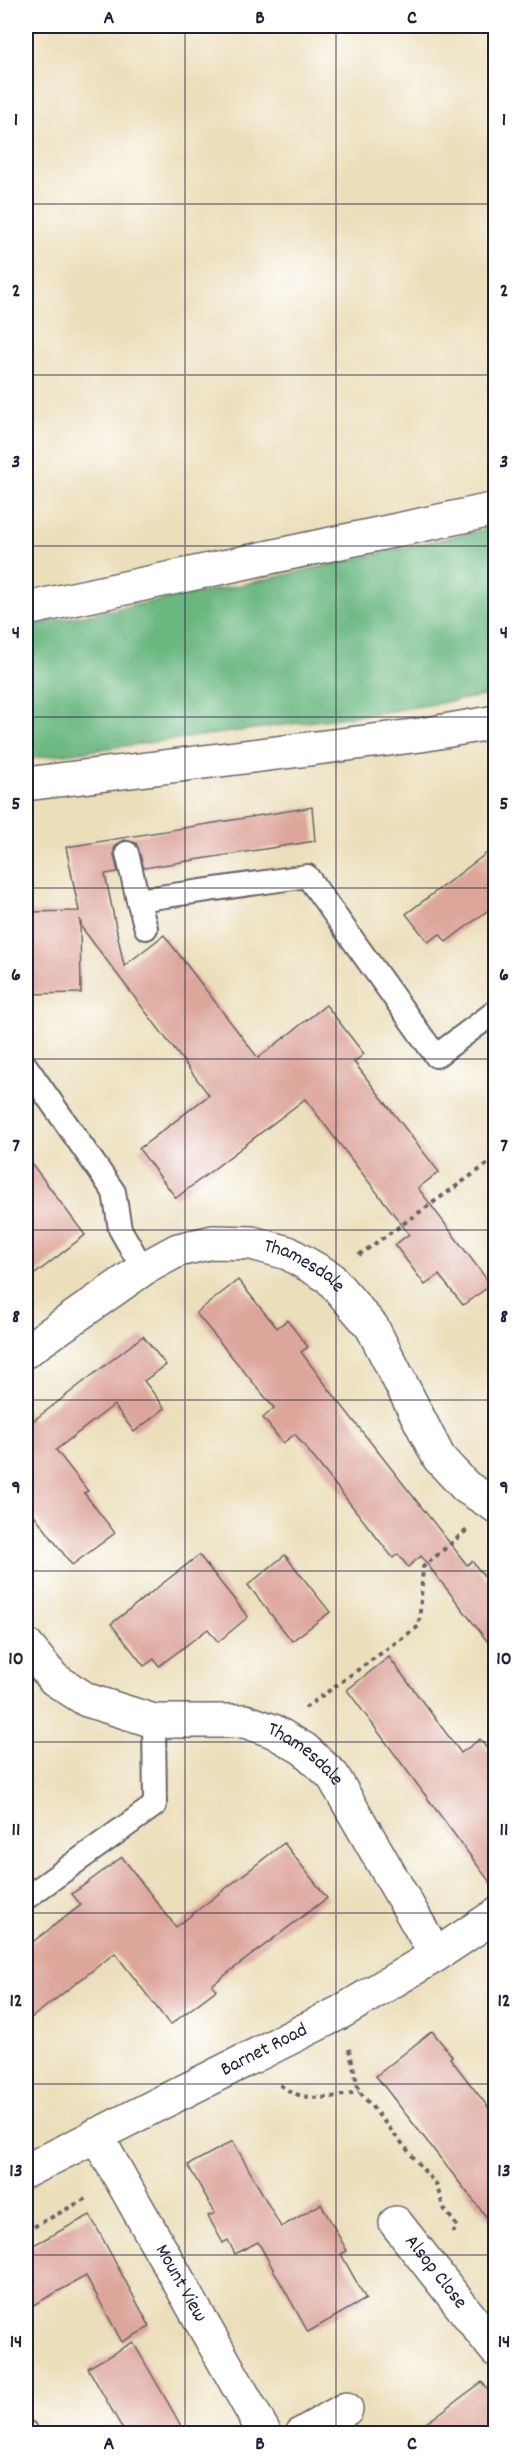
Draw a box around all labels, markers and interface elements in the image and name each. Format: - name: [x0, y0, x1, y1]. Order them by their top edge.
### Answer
- text: A: [104, 5, 115, 33]
- text: B: [255, 5, 265, 33]
- text: C: [407, 5, 417, 33]
- text: 1: [14, 107, 18, 135]
- text: 1: [502, 107, 506, 135]
- text: 2: [12, 278, 20, 306]
- text: 2: [500, 278, 508, 306]
- text: 3: [12, 449, 20, 477]
- text: 3: [500, 449, 508, 477]
- text: 4: [12, 620, 20, 648]
- text: 4: [500, 620, 508, 648]
- text: 5: [11, 791, 21, 819]
- text: 5: [499, 791, 509, 819]
- text: 6: [11, 962, 21, 990]
- text: 6: [499, 962, 509, 990]
- text: 7: [12, 1133, 20, 1161]
- text: 7: [500, 1133, 508, 1161]
- street label: Thamesdale: [260, 1233, 351, 1300]
- text: 8: [12, 1304, 20, 1332]
- text: 8: [500, 1304, 508, 1332]
- text: 9: [11, 1475, 21, 1503]
- text: 9: [499, 1475, 509, 1503]
- text: 10: [8, 1646, 24, 1674]
- text: 10: [496, 1646, 512, 1674]
- street label: Thamesdale: [264, 1716, 350, 1791]
- text: 11: [12, 1817, 20, 1845]
- text: 11: [500, 1817, 508, 1845]
- text: 12: [9, 1988, 23, 2016]
- text: 12: [497, 1988, 511, 2016]
- street label: Barnet Road: [216, 2017, 313, 2084]
- text: 13: [9, 2158, 23, 2186]
- text: 13: [497, 2158, 511, 2186]
- street label: Alsop Close: [397, 2229, 473, 2316]
- street label: Mount View: [147, 2240, 213, 2328]
- text: 14: [10, 2329, 22, 2357]
- text: 14: [498, 2329, 510, 2357]
- text: A: [104, 2431, 115, 2459]
- text: B: [255, 2431, 265, 2459]
- text: C: [407, 2431, 417, 2459]

